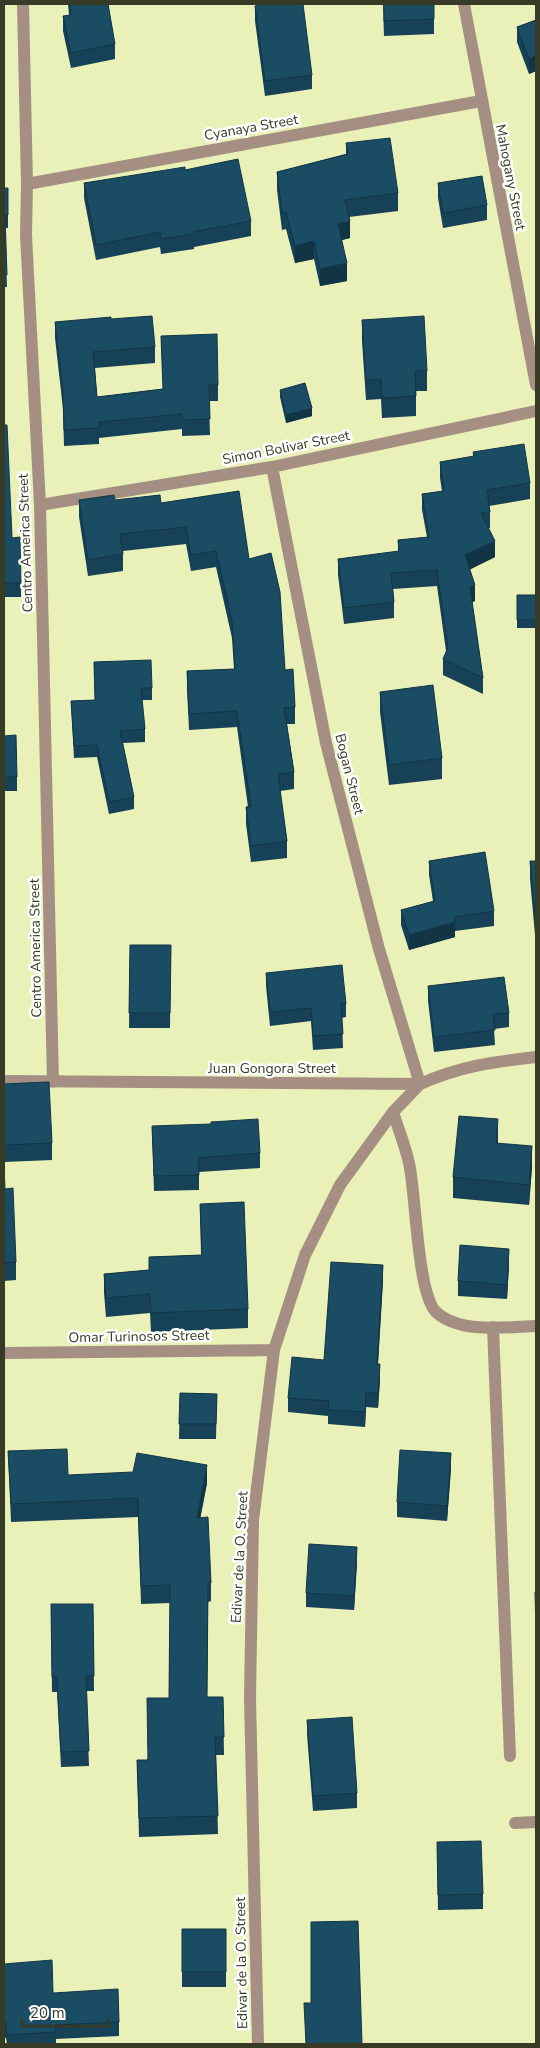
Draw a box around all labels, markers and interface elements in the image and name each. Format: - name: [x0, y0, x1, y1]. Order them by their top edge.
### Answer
- street label: Cyanaya Street: [203, 110, 300, 145]
- street label: Mahogany Street: [491, 122, 530, 232]
- street label: Simon Bolivar Street: [221, 426, 351, 469]
- street label: Centro America Street: [14, 473, 37, 613]
- street label: Bogan Street: [330, 732, 369, 817]
- street label: Centro America Street: [25, 878, 46, 1018]
- street label: Juan Gongora Street: [207, 1059, 336, 1078]
- street label: Omar Turinosos Street: [68, 1326, 210, 1347]
- street label: Edivar de la O. Street: [227, 1490, 252, 1624]
- street label: Edivar de la O. Street: [231, 1897, 252, 2029]
- scale bar: [22, 1996, 109, 2028]
- text: 20 m: [30, 2003, 65, 2023]

